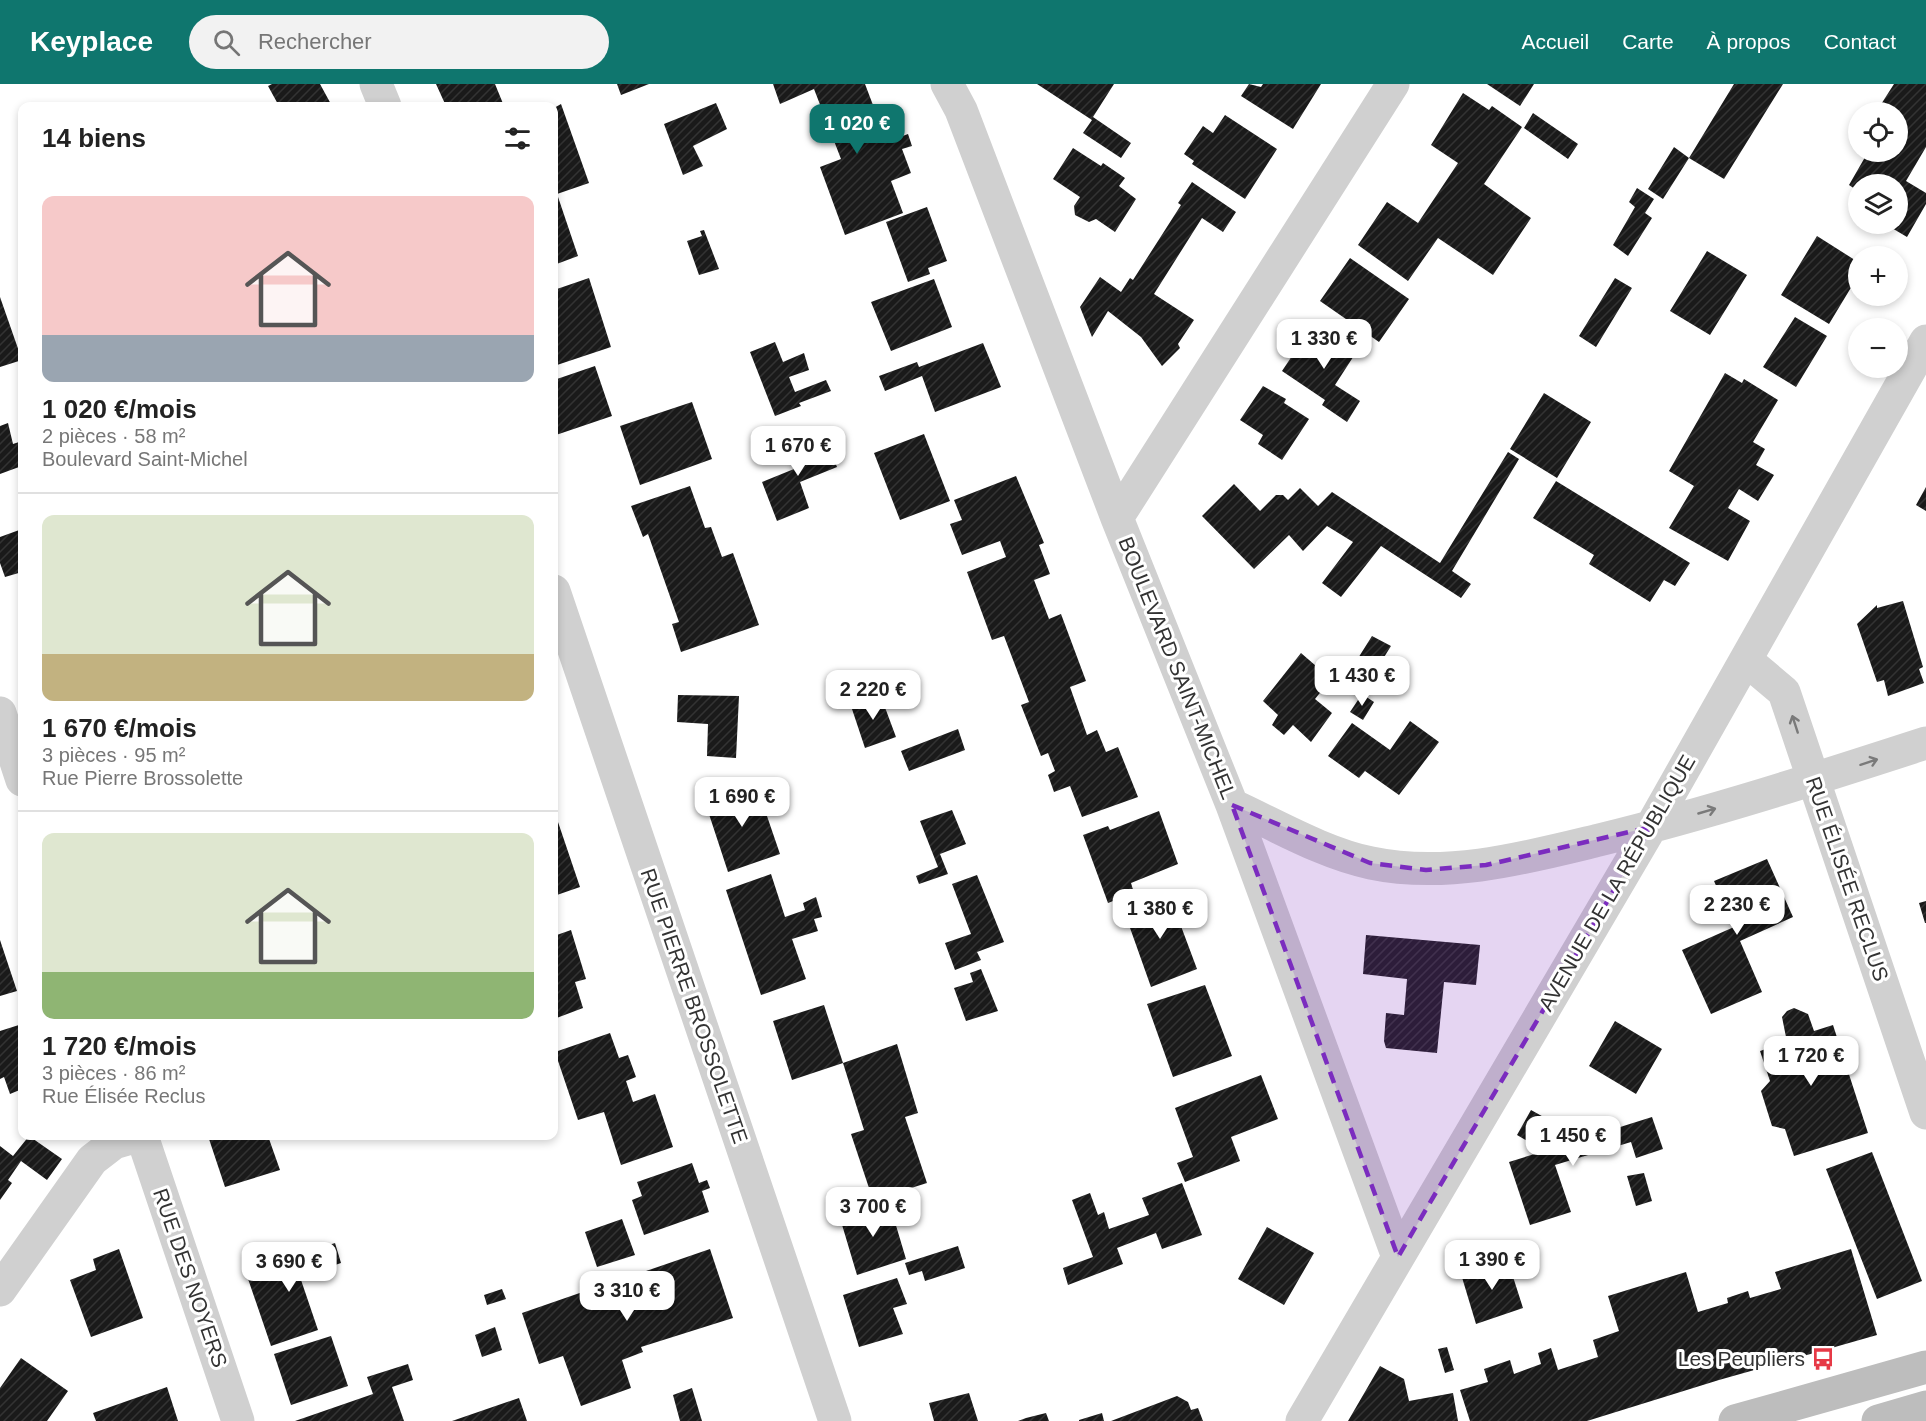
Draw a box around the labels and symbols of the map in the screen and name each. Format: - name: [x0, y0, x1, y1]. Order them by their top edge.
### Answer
- pin: 1 020 €: [802, 104, 912, 155]
- pin: 1 330 €: [1269, 319, 1379, 370]
- pin: 1 670 €: [743, 426, 853, 477]
- street label: BOULEVARD SAINT-MICHEL: [1114, 533, 1241, 802]
- pin: 1 430 €: [1307, 656, 1417, 707]
- pin: 2 220 €: [818, 670, 928, 721]
- one-way arrow: [1789, 715, 1800, 734]
- street label: AVENUE DE LA RÉPUBLIQUE: [1534, 751, 1699, 1015]
- one-way arrow: [1859, 755, 1878, 766]
- street label: RUE ÉLISÉE RECLUS: [1802, 774, 1893, 984]
- pin: 1 690 €: [687, 777, 797, 828]
- one-way arrow: [1697, 805, 1716, 816]
- street label: RUE PIERRE BROSSOLETTE: [636, 865, 752, 1146]
- pin: 2 230 €: [1682, 885, 1792, 936]
- pin: 1 380 €: [1105, 889, 1215, 940]
- pin: 1 720 €: [1756, 1036, 1866, 1087]
- pin: 1 450 €: [1518, 1116, 1628, 1167]
- street label: RUE DES NOYERS: [149, 1185, 232, 1370]
- pin: 3 700 €: [818, 1187, 928, 1238]
- pin: 1 390 €: [1437, 1240, 1547, 1291]
- pin: 3 690 €: [234, 1242, 344, 1293]
- pin: 3 310 €: [572, 1271, 682, 1322]
- bus stop icon: Les Peupliers: [1810, 1346, 1836, 1372]
- place label: Les Peupliers: [1678, 1347, 1805, 1370]

